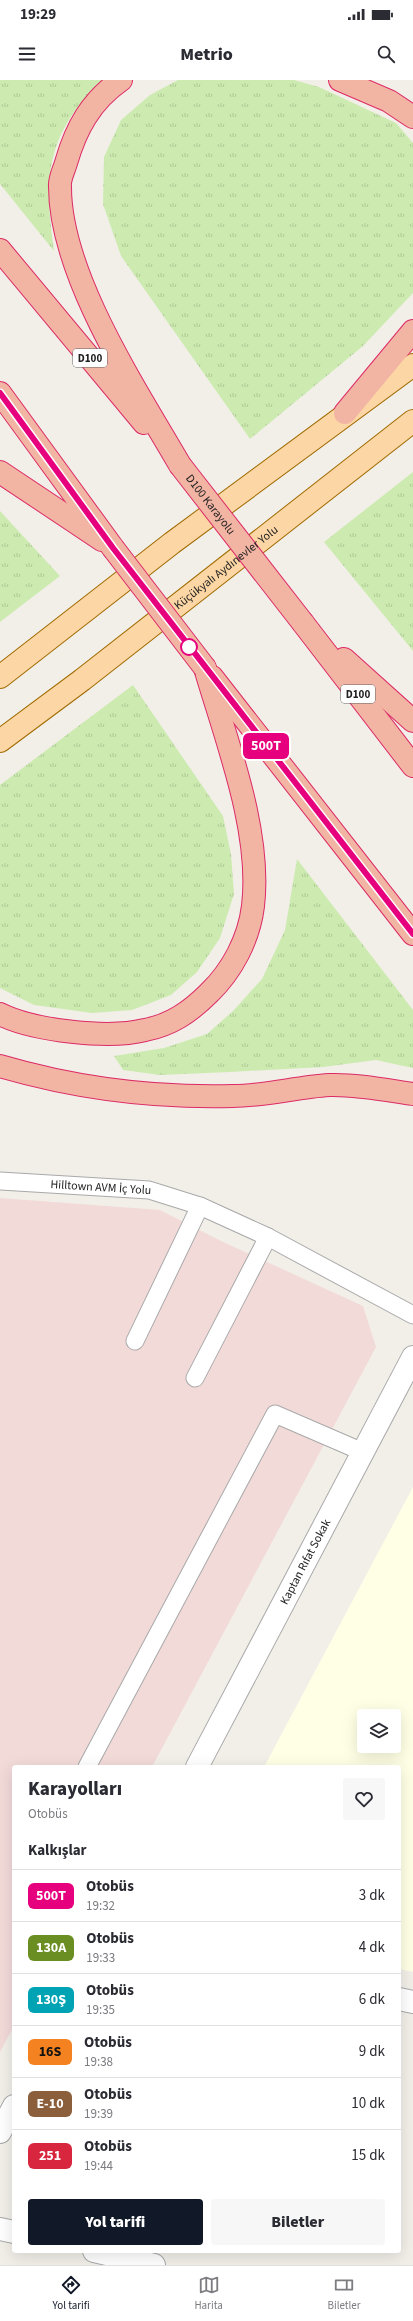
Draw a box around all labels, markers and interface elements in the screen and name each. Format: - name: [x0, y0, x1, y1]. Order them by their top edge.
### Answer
- text: 19:29: [20, 4, 56, 25]
- text: Metrio: [180, 42, 233, 67]
- icon: menu: [16, 43, 38, 65]
- icon: search: [375, 43, 397, 65]
- road number: D100: [73, 349, 107, 367]
- street label: D100 Karayolu: [181, 471, 239, 539]
- street label: Küçükyalı Aydınevler Yolu: [171, 522, 282, 614]
- unlabelled marker: [180, 638, 198, 656]
- road number: D100: [341, 685, 375, 703]
- line badge: 500T: [238, 733, 294, 759]
- text: 500T: [251, 736, 281, 756]
- street label: Hilltown AVM İç Yolu: [50, 1176, 152, 1199]
- street label: Kaptan Rıfat Sokak: [276, 1516, 335, 1608]
- map controls: [357, 1709, 401, 1753]
- button: layers: [357, 1709, 401, 1753]
- text: Karayolları: [28, 1776, 122, 1803]
- button: heart: [343, 1778, 385, 1820]
- text: Otobüs: [28, 1805, 68, 1823]
- text: Kalkışlar: [28, 1840, 87, 1861]
- text: Otobüs: [86, 1876, 134, 1897]
- text: 3 dk: [359, 1885, 385, 1906]
- text: 500T: [36, 1886, 66, 1906]
- text: 19:32: [86, 1897, 115, 1915]
- text: Otobüs: [86, 1928, 134, 1949]
- text: 4 dk: [359, 1937, 385, 1958]
- text: 130A: [36, 1938, 66, 1958]
- text: 19:33: [86, 1949, 115, 1967]
- text: Otobüs: [86, 1980, 134, 2001]
- text: 6 dk: [359, 1989, 385, 2010]
- text: 130Ş: [36, 1990, 66, 2010]
- text: 19:35: [86, 2001, 115, 2019]
- text: Otobüs: [84, 2032, 132, 2053]
- text: 9 dk: [359, 2041, 385, 2062]
- text: 16S: [39, 2042, 61, 2062]
- text: 19:38: [84, 2053, 113, 2071]
- text: Otobüs: [84, 2084, 132, 2105]
- text: 10 dk: [351, 2093, 385, 2114]
- text: E-10: [36, 2094, 64, 2114]
- text: 19:39: [84, 2105, 113, 2123]
- text: Otobüs: [84, 2136, 132, 2157]
- text: 15 dk: [351, 2145, 385, 2166]
- text: 251: [39, 2146, 61, 2166]
- text: 19:44: [84, 2157, 113, 2175]
- button: Yol tarifi: [28, 2199, 203, 2245]
- button: Biletler: [211, 2199, 385, 2245]
- tab: Yol tarifi: [52, 2274, 90, 2313]
- tab: Harita: [194, 2274, 223, 2313]
- tab: Biletler: [327, 2274, 361, 2313]

